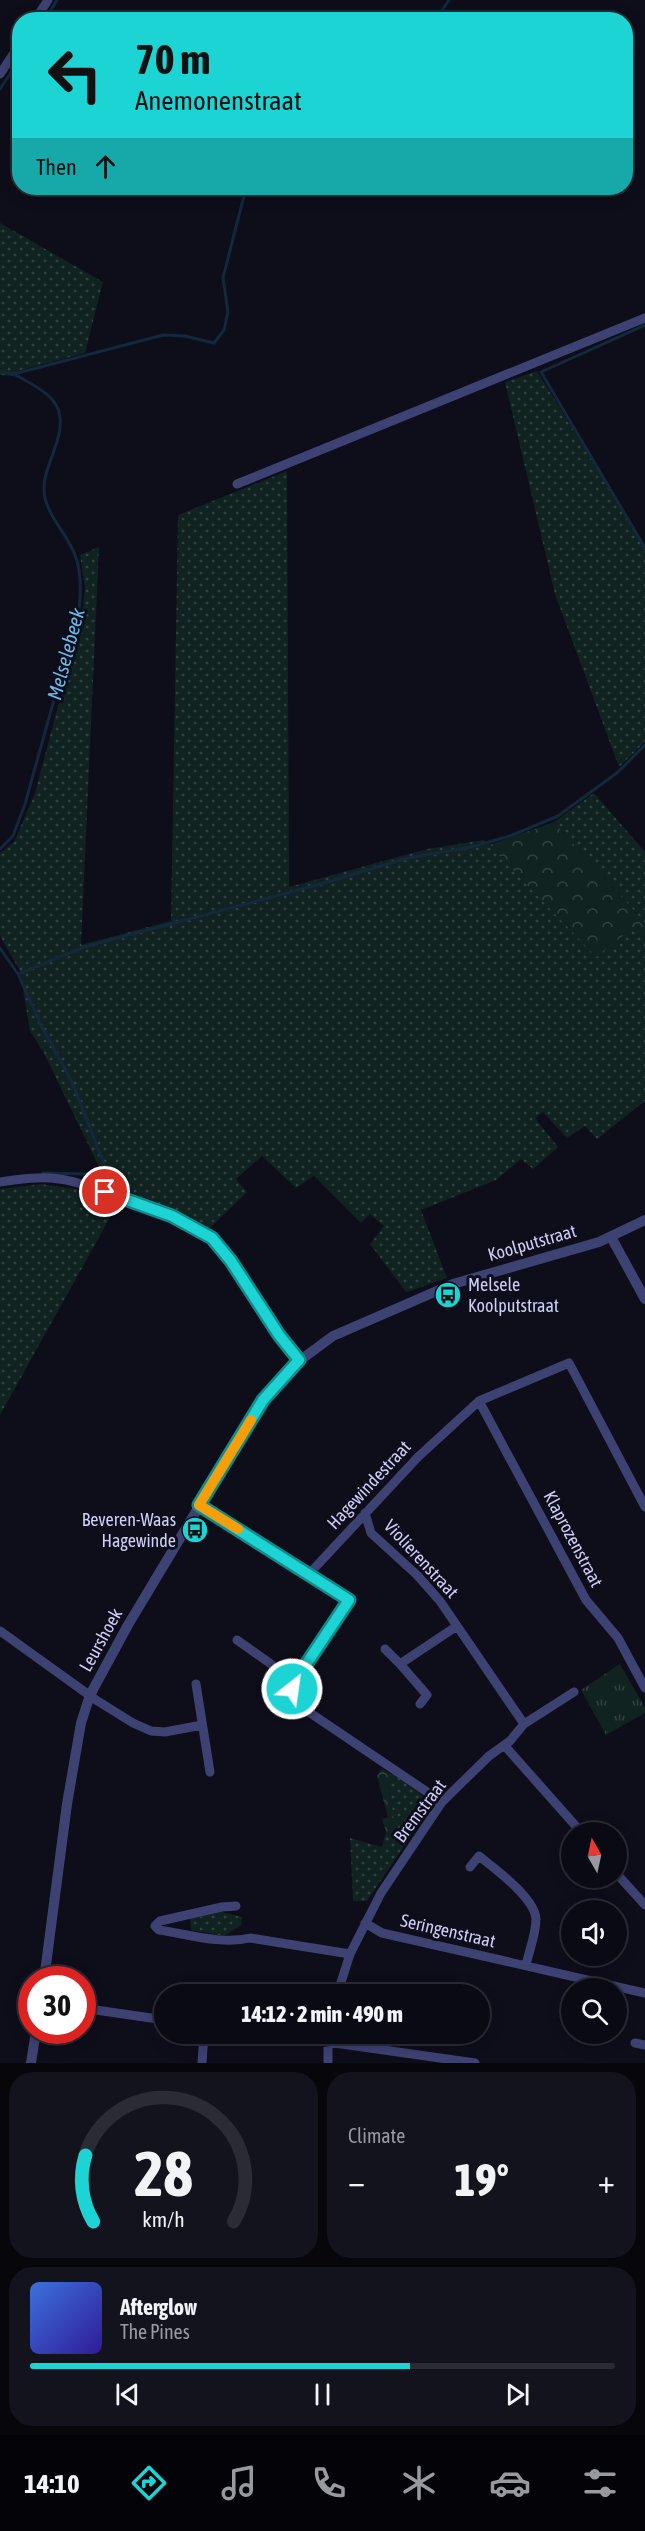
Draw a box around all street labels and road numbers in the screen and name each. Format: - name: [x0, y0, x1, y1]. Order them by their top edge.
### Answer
- street label: Koolputstraat: [485, 1220, 578, 1265]
- street label: Hagewindestraat: [322, 1436, 415, 1533]
- street label: Klaprozenstraat: [539, 1487, 608, 1590]
- street label: Violierenstraat: [380, 1515, 463, 1602]
- street label: Leurshoek: [75, 1605, 126, 1675]
- street label: Bremstraat: [389, 1775, 450, 1846]
- street label: Seringenstraat: [399, 1909, 498, 1952]

